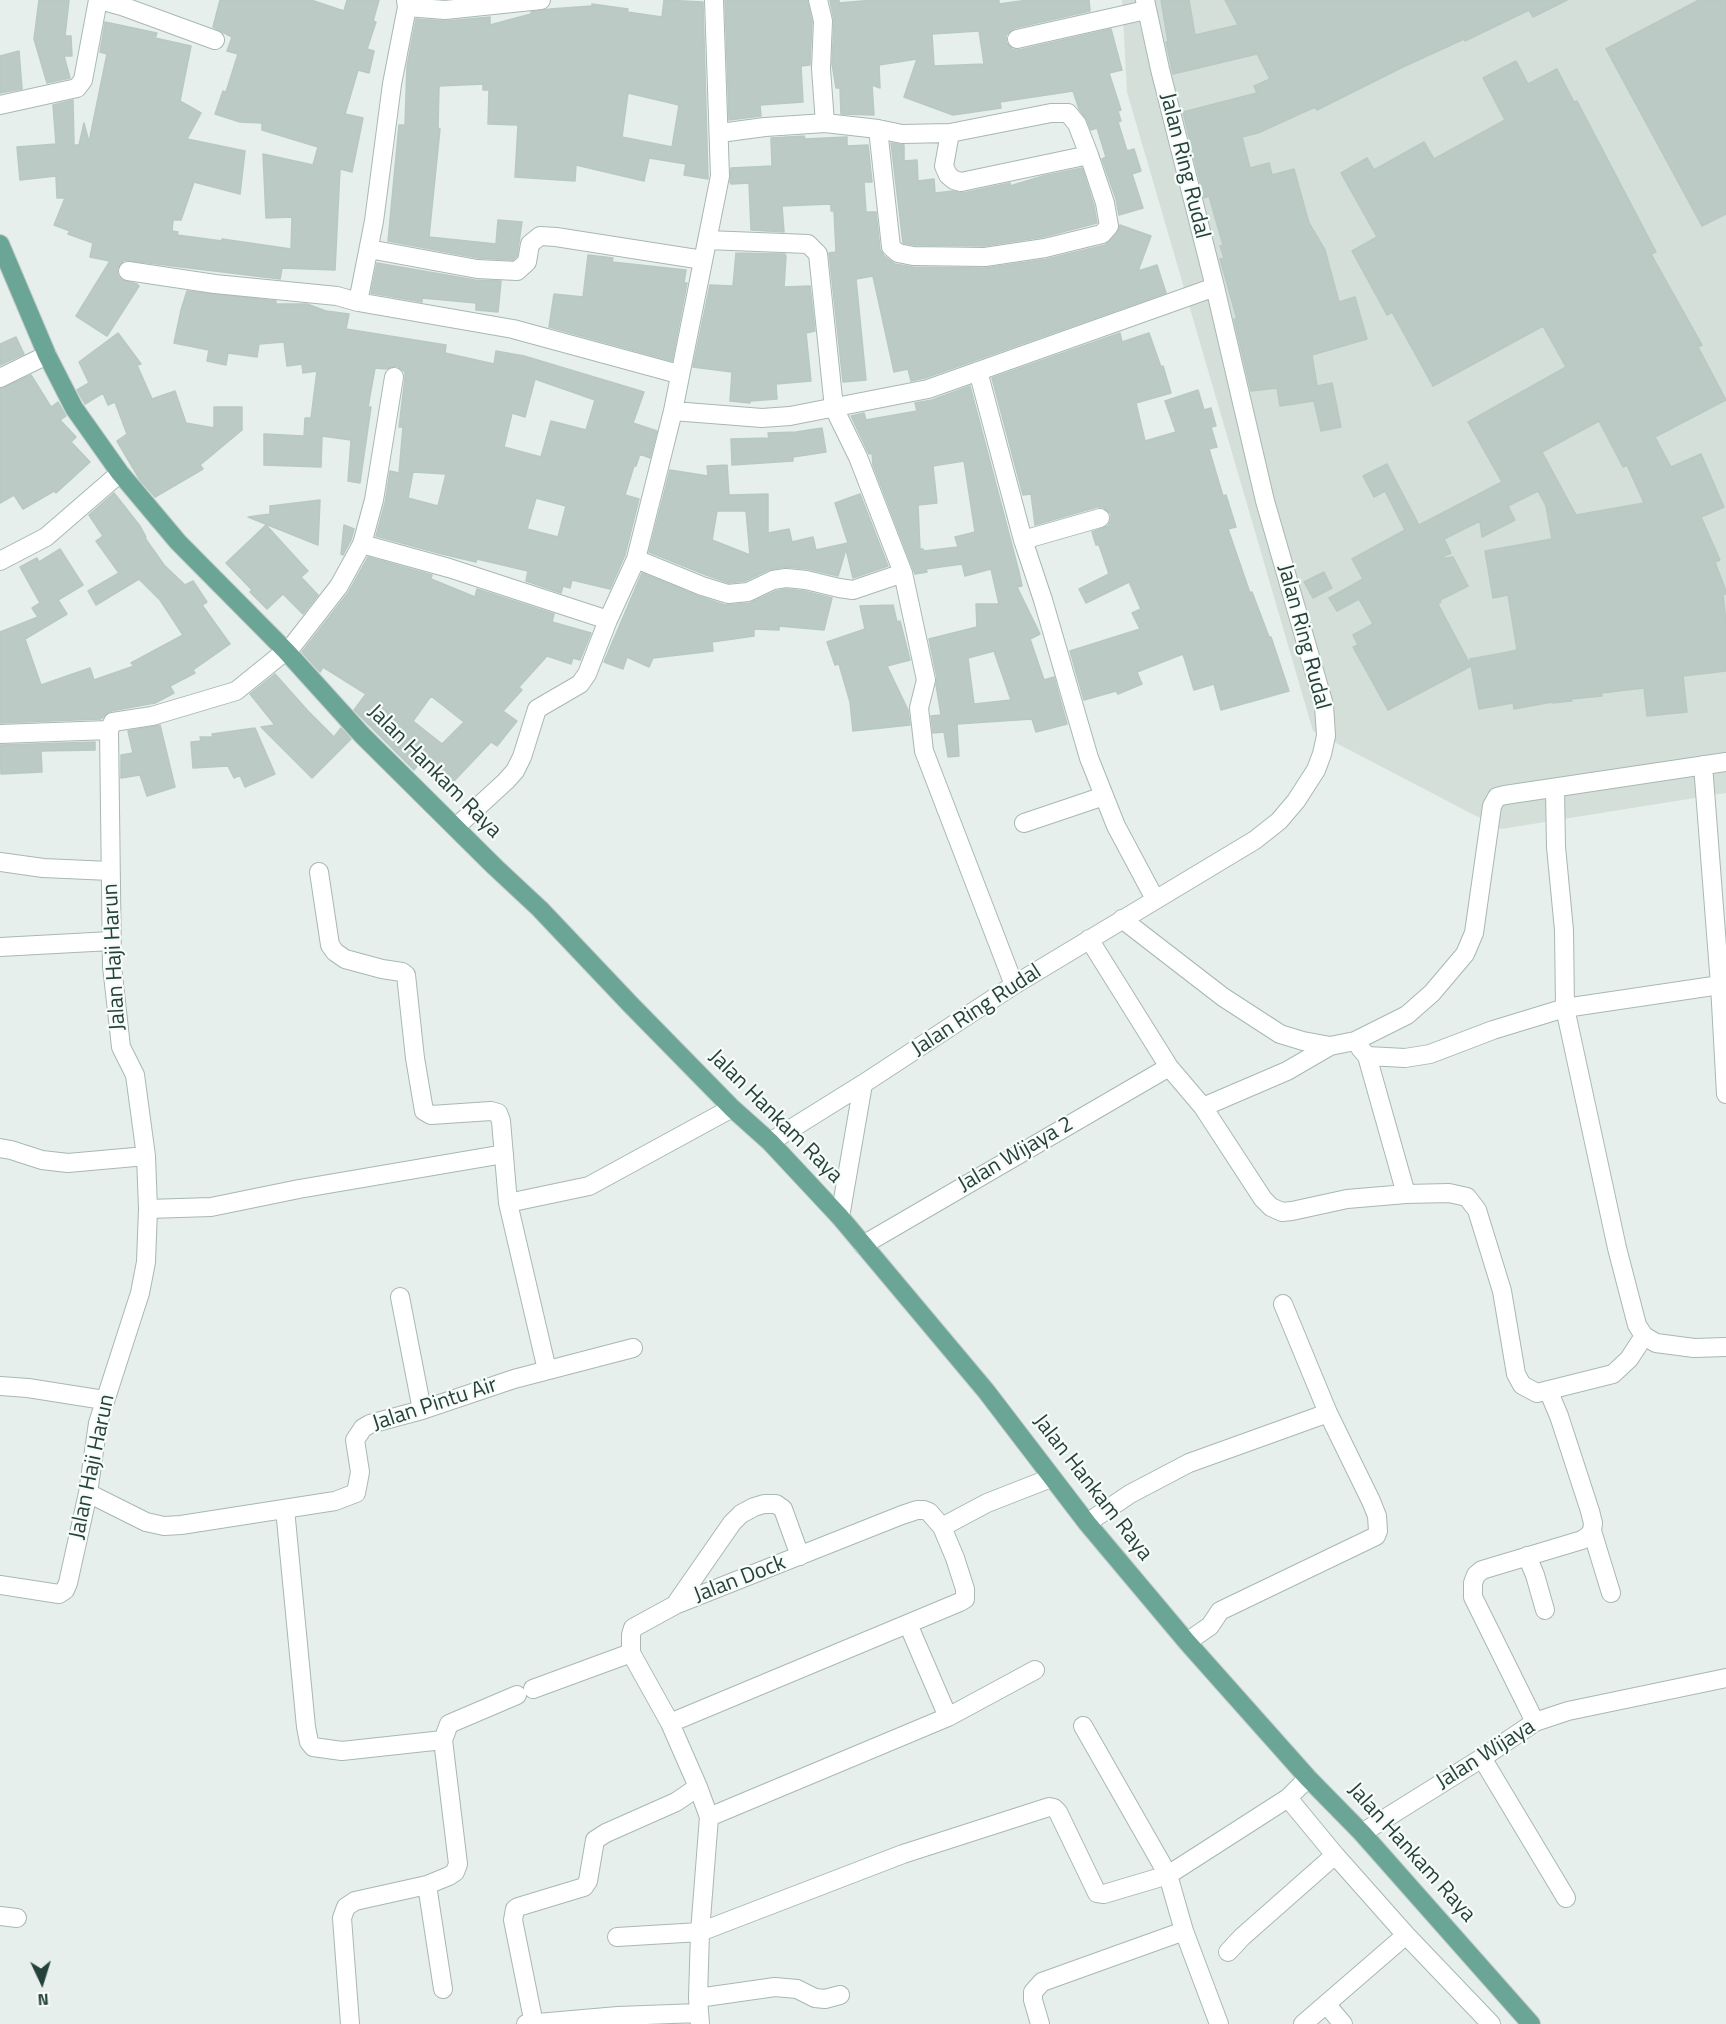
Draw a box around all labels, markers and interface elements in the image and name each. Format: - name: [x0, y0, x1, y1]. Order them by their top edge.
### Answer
- street label: Jalan Ring Rudal: [1153, 90, 1215, 242]
- street label: Jalan Ring Rudal: [1271, 561, 1335, 713]
- street label: Jalan Hankam Raya: [362, 700, 506, 844]
- street label: Jalan Haji Harun: [98, 883, 132, 1031]
- street label: Jalan Ring Rudal: [907, 959, 1047, 1063]
- street label: Jalan Hankam Raya: [703, 1045, 847, 1189]
- street label: Jalan Wijaya 2: [954, 1111, 1078, 1199]
- street label: Jalan Pintu Air: [369, 1372, 501, 1438]
- street label: Jalan Haji Harun: [65, 1392, 121, 1542]
- street label: Jalan Hankam Raya: [1027, 1410, 1157, 1566]
- street label: Jalan Dock: [690, 1550, 790, 1610]
- street label: Jalan Wijaya: [1432, 1714, 1540, 1796]
- street label: Jalan Hankam Raya: [1341, 1778, 1481, 1928]
- north arrow: [12, 1952, 72, 2012]
- text: N: [37, 1988, 50, 2012]

